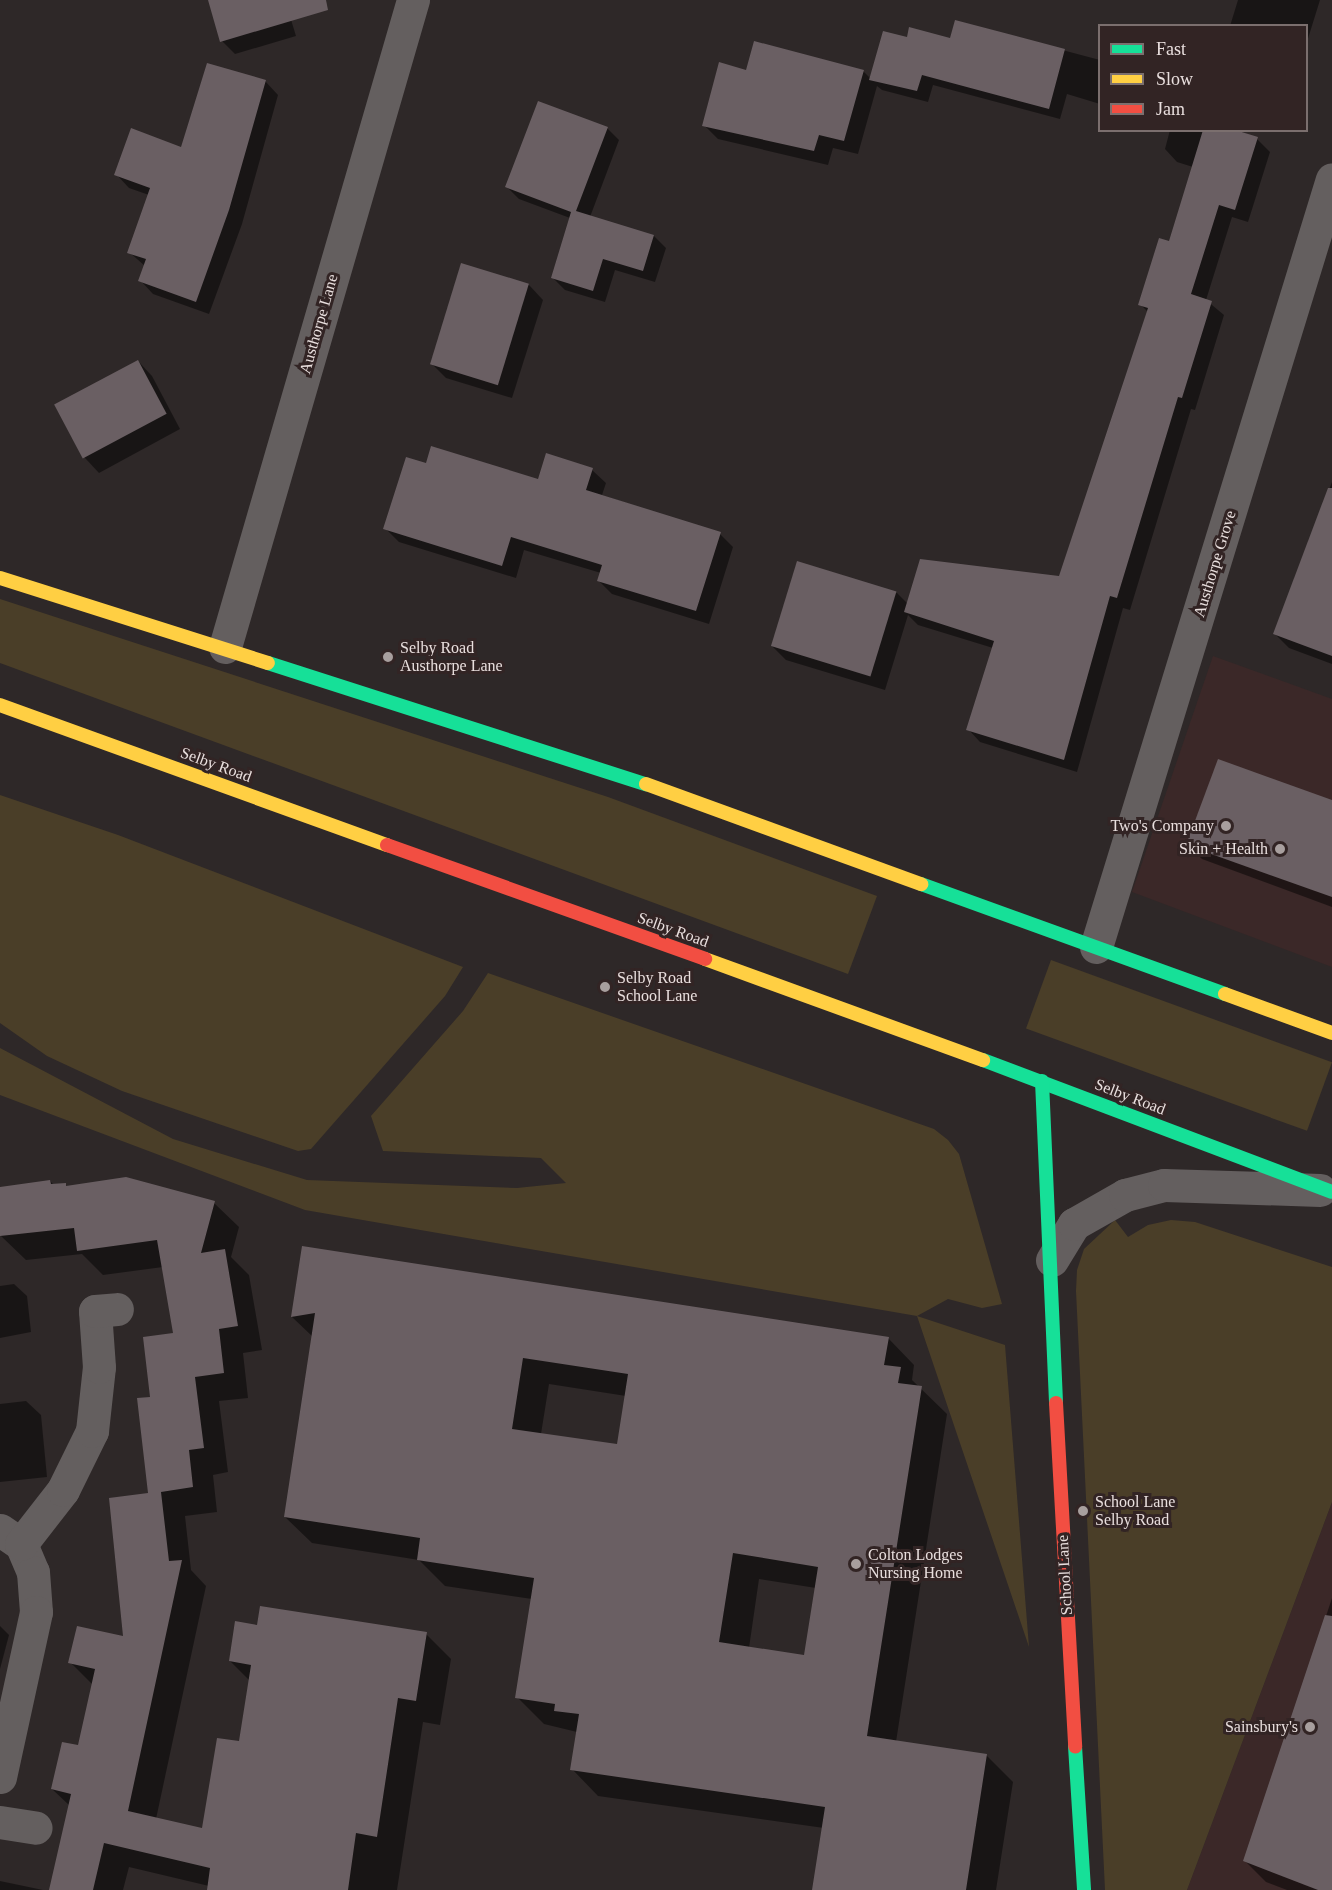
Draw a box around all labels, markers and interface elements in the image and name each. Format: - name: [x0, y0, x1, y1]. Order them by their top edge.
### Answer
- legend: [1098, 24, 1308, 132]
- text: Fast: [1156, 39, 1186, 59]
- text: Slow: [1156, 69, 1193, 89]
- text: Jam: [1156, 99, 1185, 119]
- street label: Austhorpe Lane: [296, 272, 342, 376]
- street label: Austhorpe Grove: [1190, 508, 1240, 620]
- place label: Selby Road Austhorpe Lane: [400, 638, 503, 676]
- marker: Selby Road Austhorpe Lane: [381, 650, 395, 664]
- street label: Selby Road: [178, 743, 254, 787]
- place label: Two's Company: [1110, 816, 1214, 836]
- marker: Two's Company: [1219, 819, 1233, 833]
- place label: Skin + Health: [1179, 839, 1268, 859]
- marker: Skin + Health: [1273, 842, 1287, 856]
- street label: Selby Road: [635, 908, 711, 952]
- place label: Selby Road School Lane: [617, 968, 697, 1006]
- marker: Selby Road School Lane: [598, 980, 612, 994]
- street label: Selby Road: [1092, 1075, 1168, 1119]
- place label: School Lane Selby Road: [1095, 1492, 1175, 1530]
- marker: School Lane Selby Road: [1076, 1504, 1090, 1518]
- street label: School Lane: [1053, 1534, 1077, 1616]
- place label: Colton Lodges Nursing Home: [868, 1545, 963, 1583]
- marker: Colton Lodges Nursing Home: [849, 1557, 863, 1571]
- place label: Sainsbury's: [1225, 1717, 1298, 1737]
- marker: Sainsbury's: [1303, 1720, 1317, 1734]

